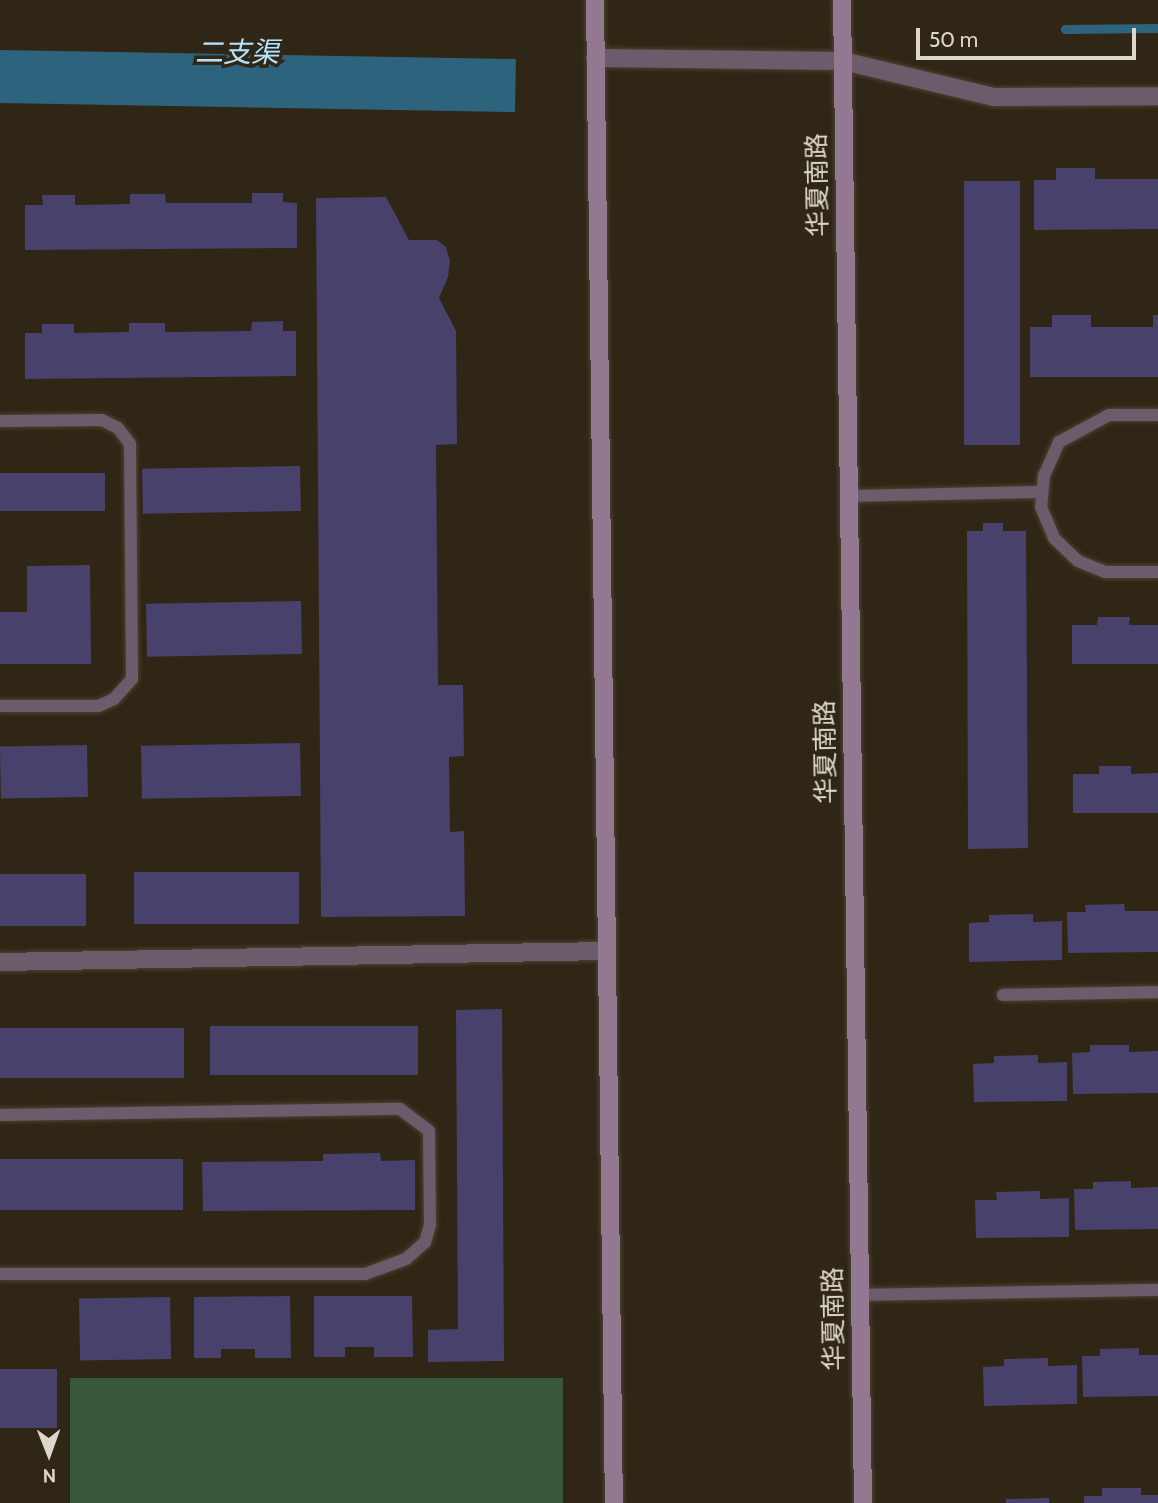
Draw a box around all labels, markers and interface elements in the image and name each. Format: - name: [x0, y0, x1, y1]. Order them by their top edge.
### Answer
- scale bar: [920, 14, 1140, 58]
- text: 50 m: [929, 27, 978, 52]
- water label: 二支渠: [195, 35, 279, 69]
- street label: 华夏南路: [801, 133, 835, 237]
- street label: 华夏南路: [809, 700, 843, 804]
- street label: 华夏南路: [817, 1267, 851, 1371]
- north arrow: [14, 1419, 84, 1489]
- text: N: [42, 1464, 56, 1487]

